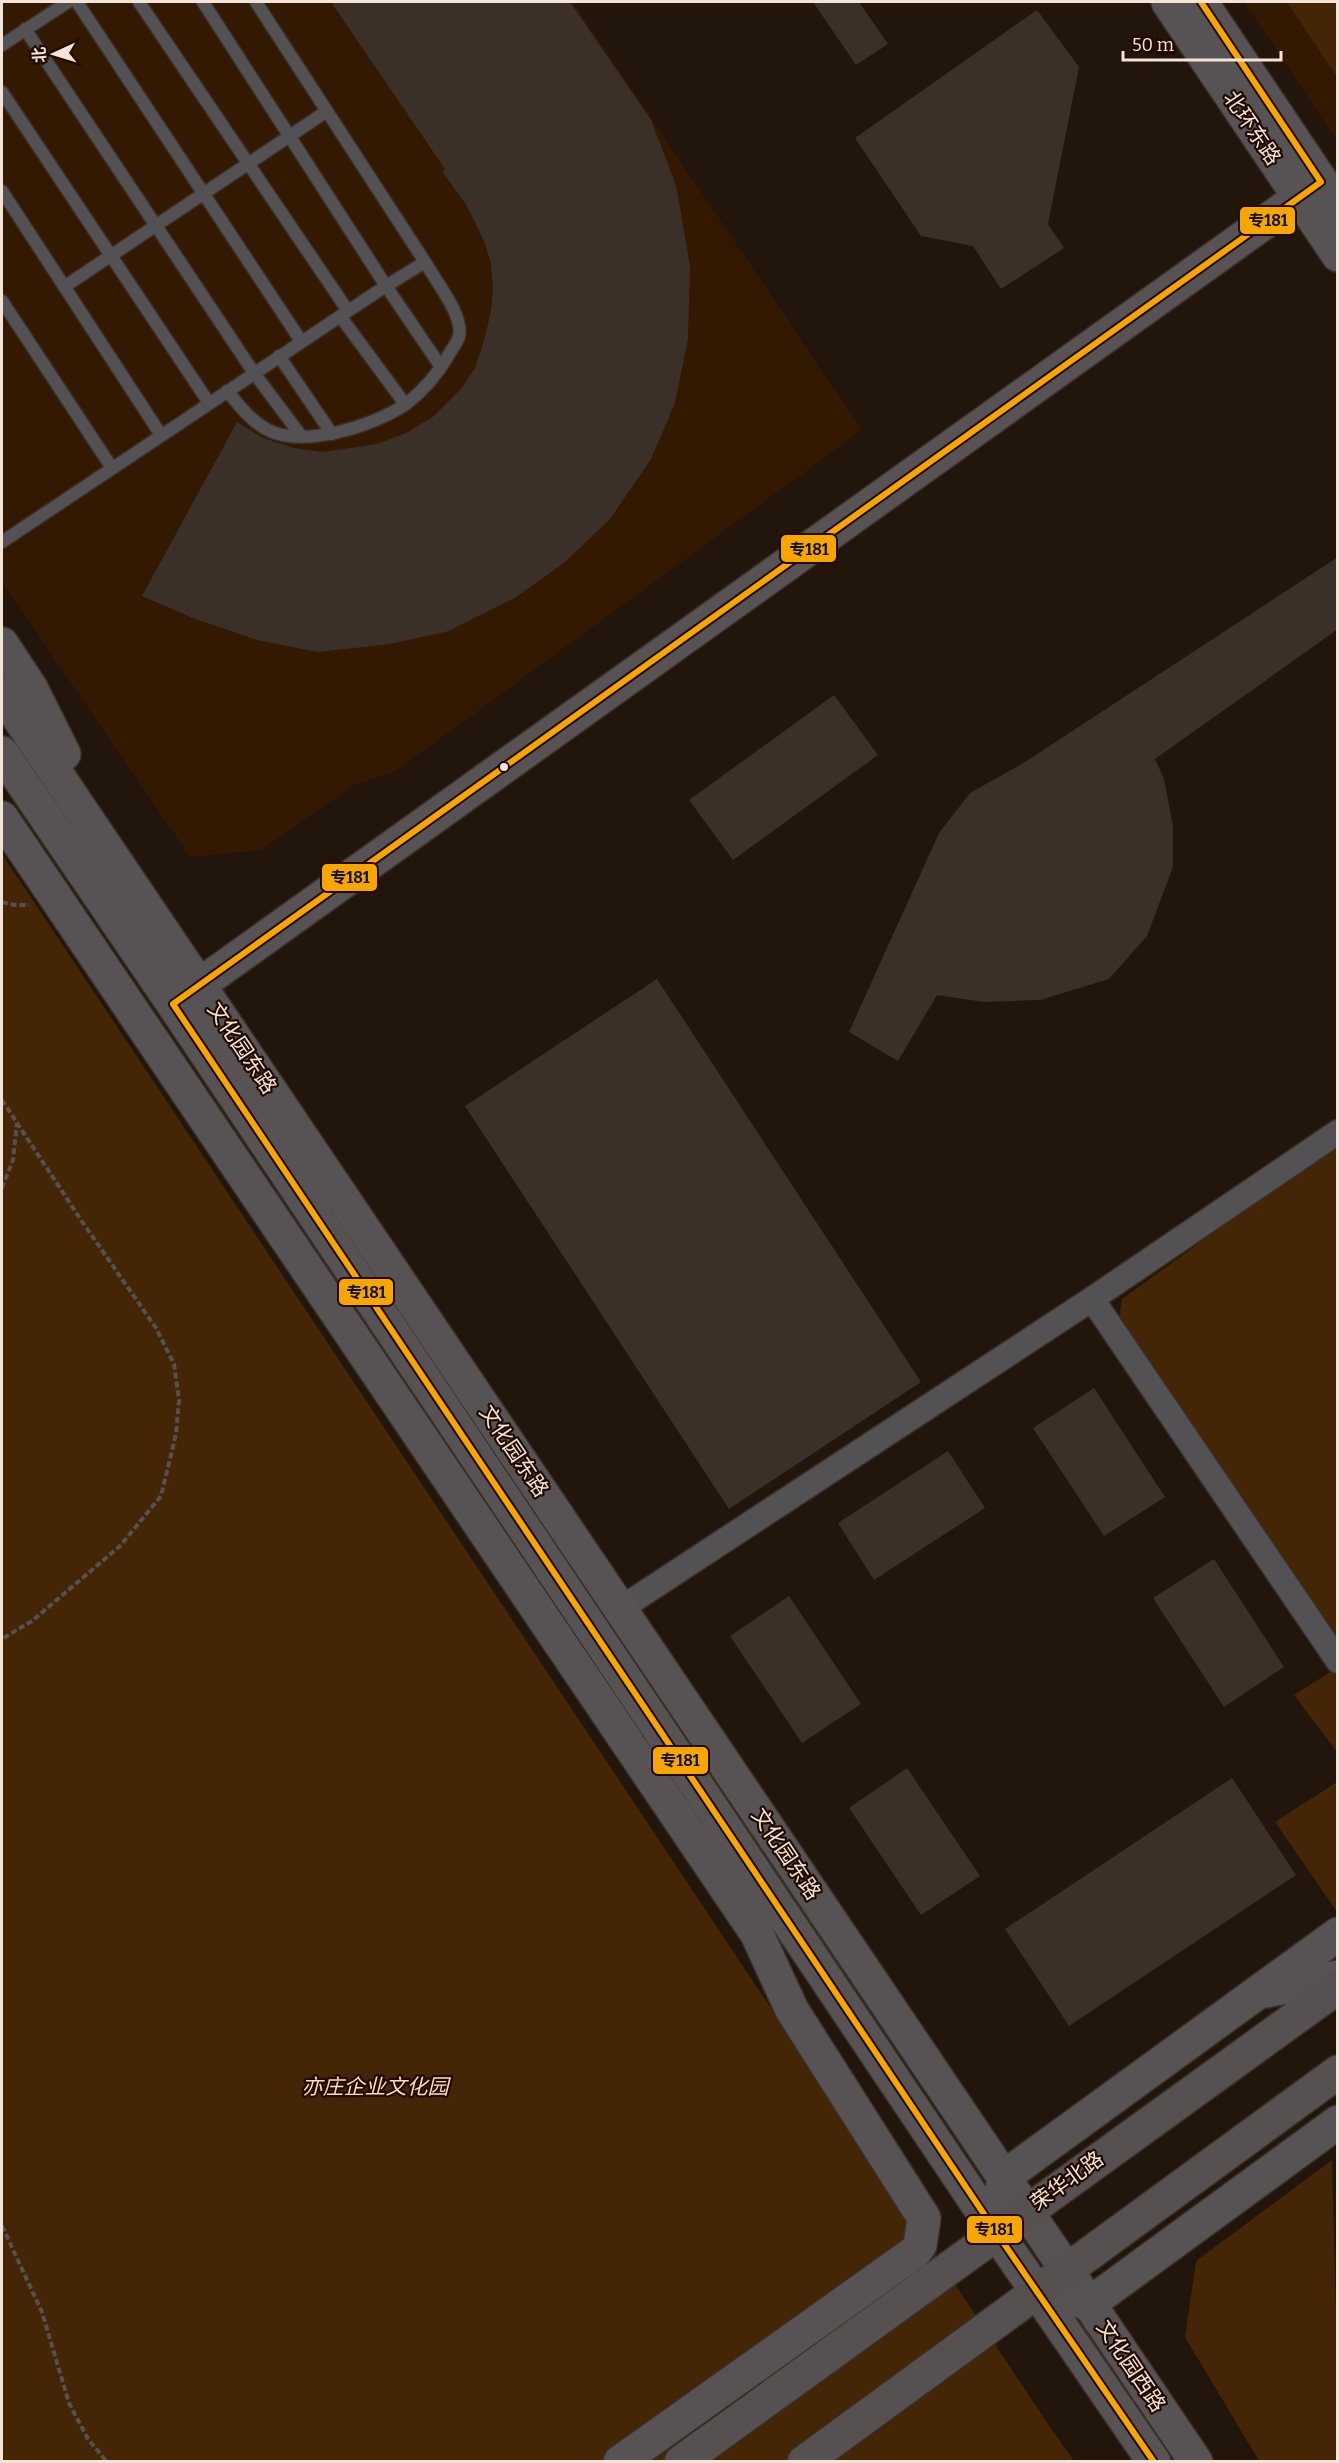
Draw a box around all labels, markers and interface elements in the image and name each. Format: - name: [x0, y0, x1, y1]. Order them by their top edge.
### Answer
- north arrow: [24, 24, 84, 84]
- scale bar: [1123, 24, 1280, 62]
- text: 50 m: [1132, 34, 1174, 56]
- text: 北: [29, 46, 50, 64]
- street label: 北环东路: [1218, 86, 1286, 170]
- line badge: 专181: [1239, 206, 1296, 235]
- text: 专181: [1248, 211, 1288, 230]
- line badge: 专181: [780, 534, 837, 563]
- text: 专181: [789, 540, 829, 559]
- unlabelled marker: [498, 761, 510, 773]
- line badge: 专181: [321, 863, 378, 892]
- text: 专181: [330, 868, 370, 887]
- street label: 文化园东路: [202, 997, 282, 1099]
- line badge: 专181: [338, 1278, 394, 1306]
- text: 专181: [346, 1283, 386, 1302]
- street label: 文化园东路: [474, 1400, 554, 1502]
- line badge: 专181: [652, 1746, 709, 1775]
- text: 专181: [660, 1751, 700, 1770]
- street label: 文化园东路: [746, 1803, 826, 1905]
- park label: 亦庄企业文化园: [302, 2074, 451, 2100]
- street label: 荣华北路: [1025, 2146, 1109, 2216]
- line badge: 专181: [966, 2215, 1023, 2244]
- text: 专181: [974, 2220, 1014, 2239]
- street label: 文化园西路: [1091, 2315, 1171, 2417]

